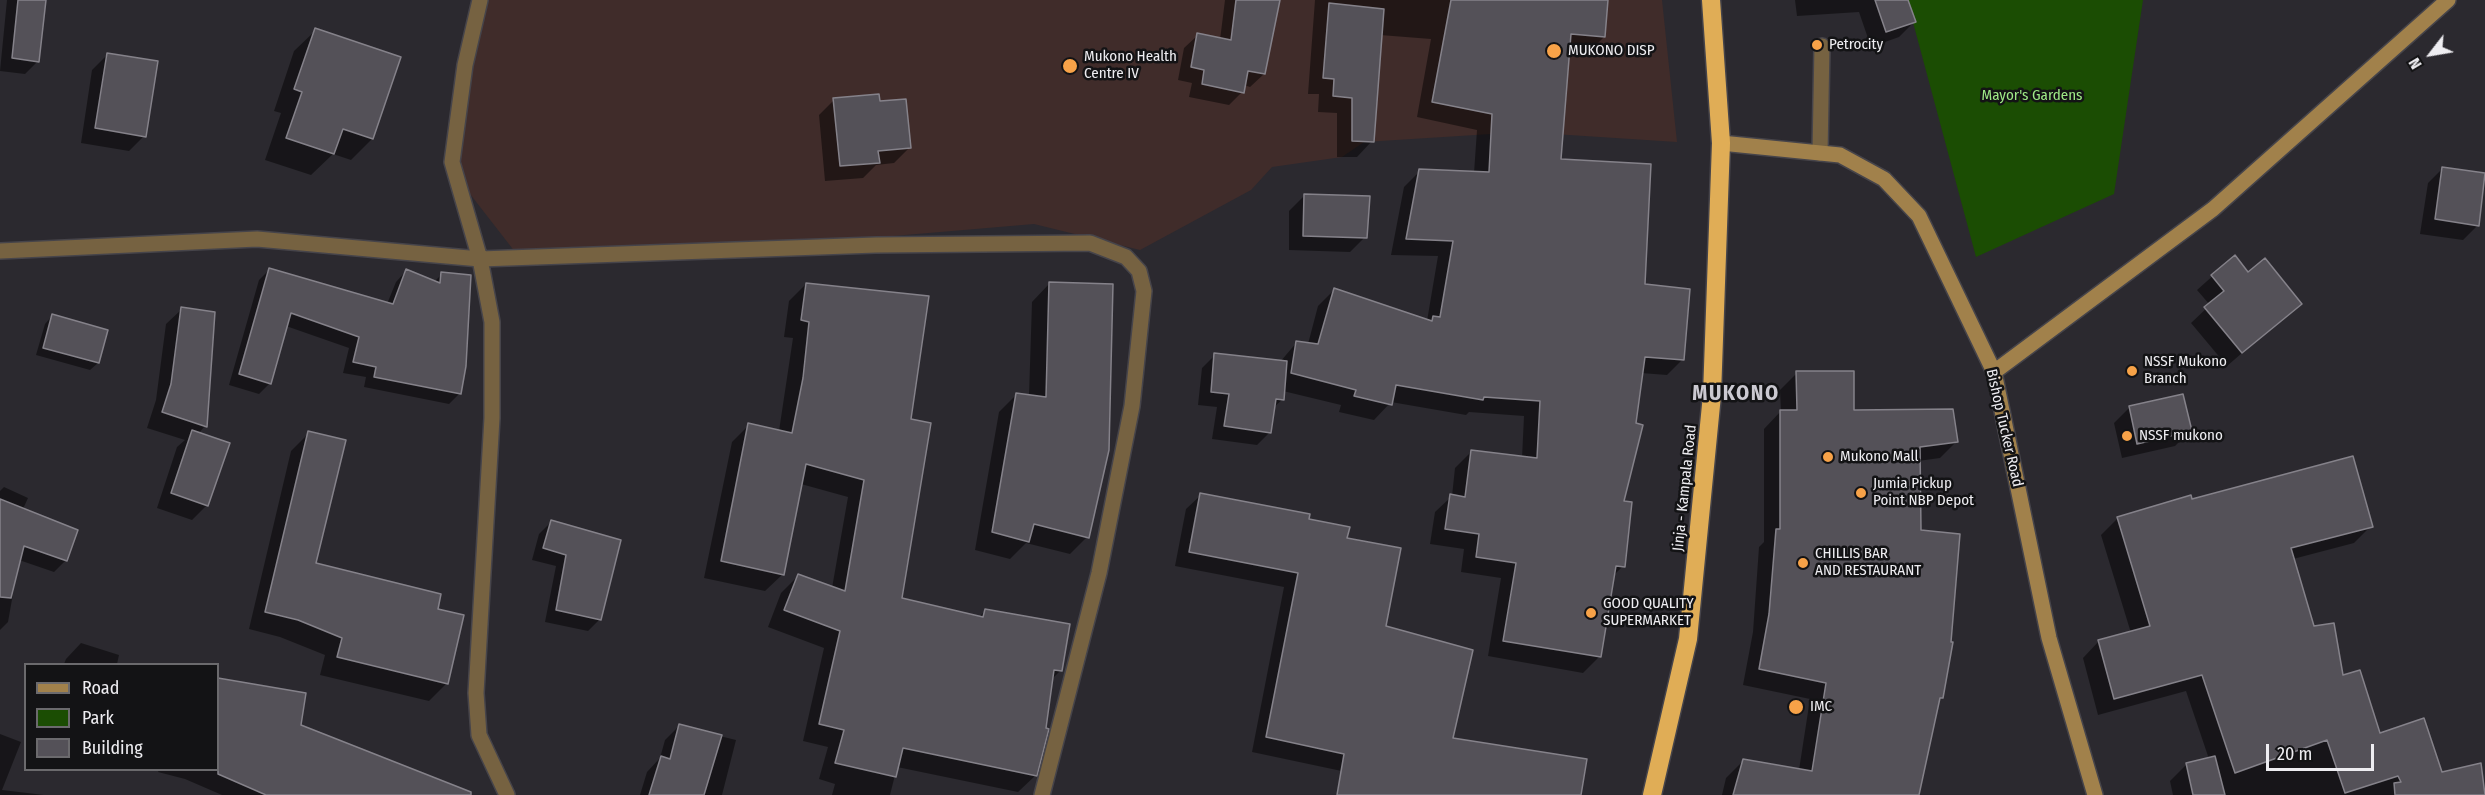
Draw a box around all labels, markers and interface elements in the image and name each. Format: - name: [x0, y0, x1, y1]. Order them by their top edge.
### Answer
- north arrow: [2401, 24, 2461, 84]
- place label: Petrocity: [1829, 36, 1883, 54]
- marker: Petrocity: [1810, 38, 1824, 52]
- marker: MUKONO DISP: [1545, 42, 1563, 60]
- place label: MUKONO DISP: [1568, 42, 1655, 60]
- place label: Mukono Health Centre IV: [1084, 48, 1177, 83]
- text: N: [2405, 55, 2426, 73]
- marker: Mukono Health Centre IV: [1061, 57, 1079, 75]
- park label: Mayor's Gardens: [1982, 87, 2082, 105]
- place label: NSSF Mukono Branch: [2144, 353, 2227, 388]
- marker: NSSF Mukono Branch: [2125, 364, 2139, 378]
- street label: Bishop Tucker Road: [1982, 367, 2026, 489]
- district label: MUKONO: [1692, 381, 1780, 407]
- street label: Jinja - Kampala Road: [1669, 424, 1701, 552]
- place label: NSSF mukono: [2139, 427, 2223, 445]
- marker: NSSF mukono: [2120, 429, 2134, 443]
- place label: Mukono Mall: [1840, 448, 1918, 466]
- marker: Mukono Mall: [1821, 450, 1835, 464]
- place label: Jumia Pickup Point NBP Depot: [1873, 475, 1974, 510]
- marker: Jumia Pickup Point NBP Depot: [1854, 486, 1868, 500]
- place label: CHILLIS BAR AND RESTAURANT: [1815, 545, 1921, 580]
- marker: CHILLIS BAR AND RESTAURANT: [1796, 556, 1810, 570]
- place label: GOOD QUALITY SUPERMARKET: [1603, 595, 1694, 630]
- marker: GOOD QUALITY SUPERMARKET: [1584, 606, 1598, 620]
- legend: [24, 663, 219, 771]
- text: Road: [82, 677, 119, 699]
- marker: IMC: [1787, 698, 1805, 716]
- place label: IMC: [1810, 698, 1832, 716]
- text: Park: [82, 707, 114, 729]
- scale bar: [2269, 732, 2377, 770]
- text: Building: [82, 737, 143, 759]
- text: 20 m: [2277, 743, 2312, 765]

